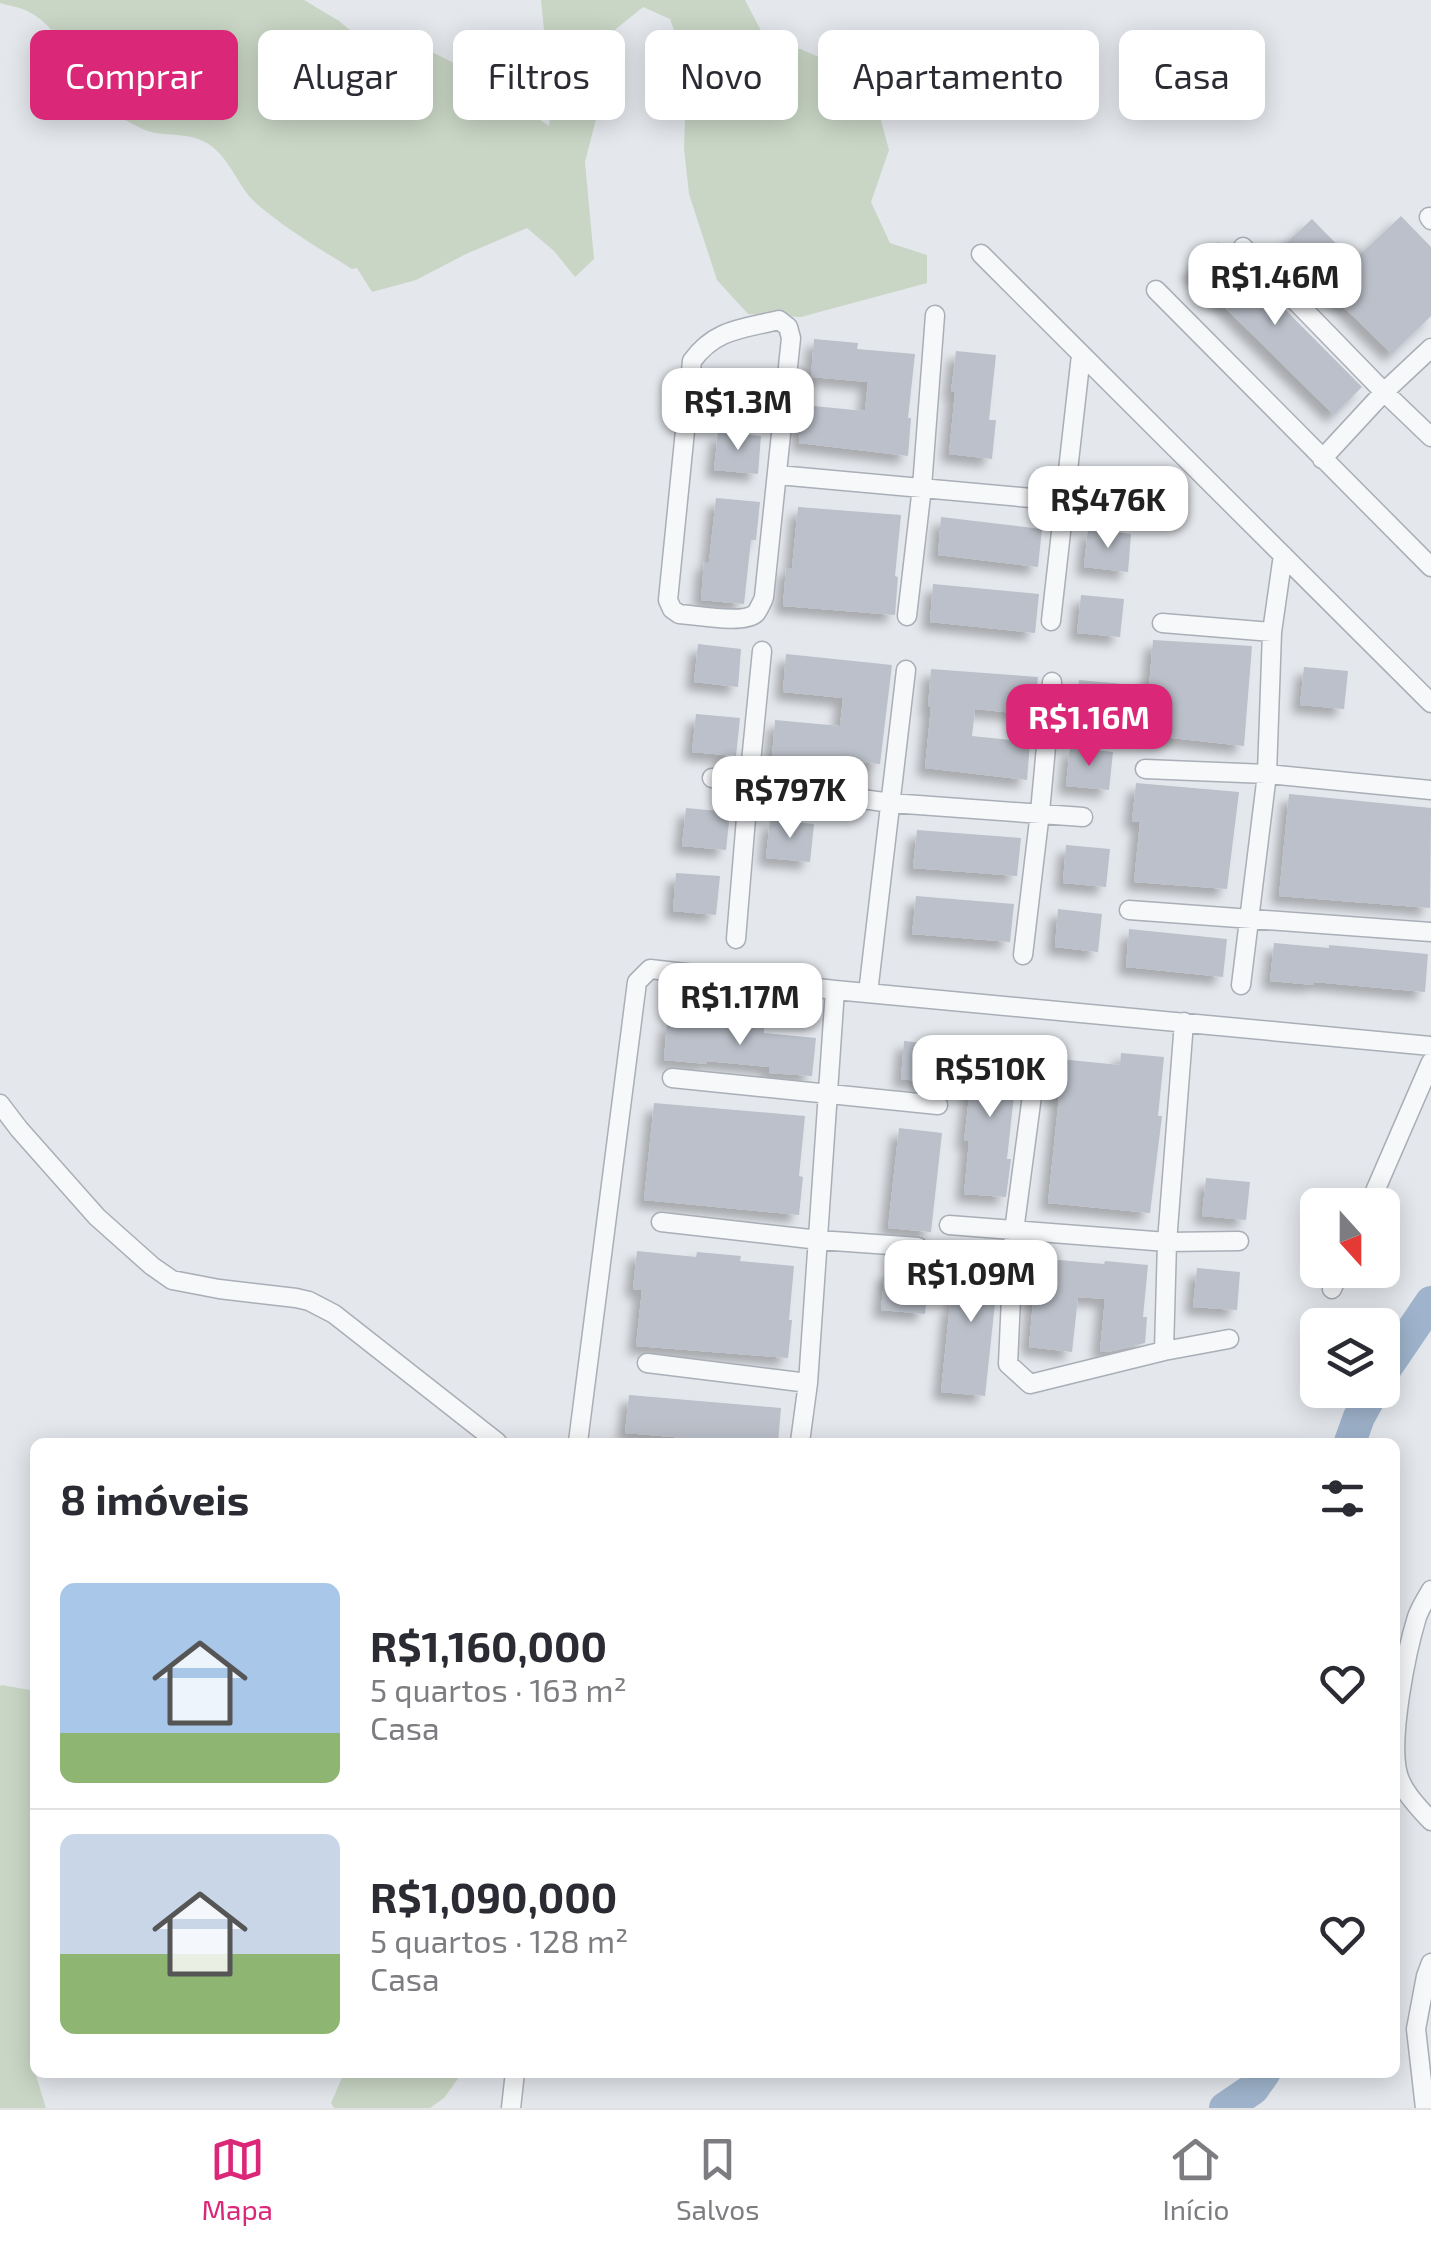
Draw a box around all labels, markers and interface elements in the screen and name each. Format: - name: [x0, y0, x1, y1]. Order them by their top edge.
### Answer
- chip: Comprar: [30, 30, 238, 120]
- chip: Alugar: [258, 30, 433, 120]
- chip: Filtros: [453, 30, 625, 120]
- chip: Novo: [645, 30, 798, 120]
- chip: Apartamento: [818, 30, 1099, 120]
- chip: Casa: [1119, 30, 1265, 120]
- pin: R$1.46M: [1183, 243, 1367, 328]
- text: R$1.46M: [1210, 256, 1340, 294]
- pin: R$1.3M: [657, 368, 819, 453]
- text: R$1.3M: [684, 381, 792, 419]
- pin: R$476K: [1027, 466, 1189, 551]
- text: R$476K: [1050, 479, 1166, 517]
- pin: R$1.16M: [997, 684, 1181, 769]
- text: R$1.16M: [1028, 697, 1150, 735]
- pin: R$797K: [709, 756, 871, 841]
- text: R$797K: [734, 769, 846, 807]
- pin: R$1.17M: [648, 963, 832, 1048]
- text: R$1.17M: [680, 976, 800, 1014]
- pin: R$510K: [909, 1035, 1071, 1120]
- text: R$510K: [934, 1048, 1046, 1086]
- north arrow: [1300, 1188, 1400, 1288]
- map controls: [1300, 1188, 1400, 1408]
- pin: R$1.09M: [879, 1240, 1063, 1325]
- text: R$1.09M: [906, 1253, 1036, 1291]
- button: layers: [1300, 1308, 1400, 1408]
- icon: filters: [1315, 1471, 1370, 1526]
- text: 8 imóveis: [60, 1473, 249, 1523]
- text: R$1,160,000: [370, 1620, 607, 1670]
- icon: home: [140, 1623, 260, 1743]
- icon: heart: [1315, 1656, 1370, 1711]
- text: 5 quartos · 163 m²: [370, 1670, 627, 1708]
- text: Casa: [370, 1708, 440, 1746]
- text: R$1,090,000: [370, 1871, 617, 1921]
- icon: home: [140, 1874, 260, 1994]
- icon: heart: [1315, 1907, 1370, 1962]
- text: 5 quartos · 128 m²: [370, 1921, 628, 1959]
- text: Casa: [370, 1959, 440, 1997]
- tab: Mapa: [201, 2132, 273, 2226]
- tab: Salvos: [676, 2132, 760, 2226]
- tab: Início: [1162, 2132, 1230, 2226]

